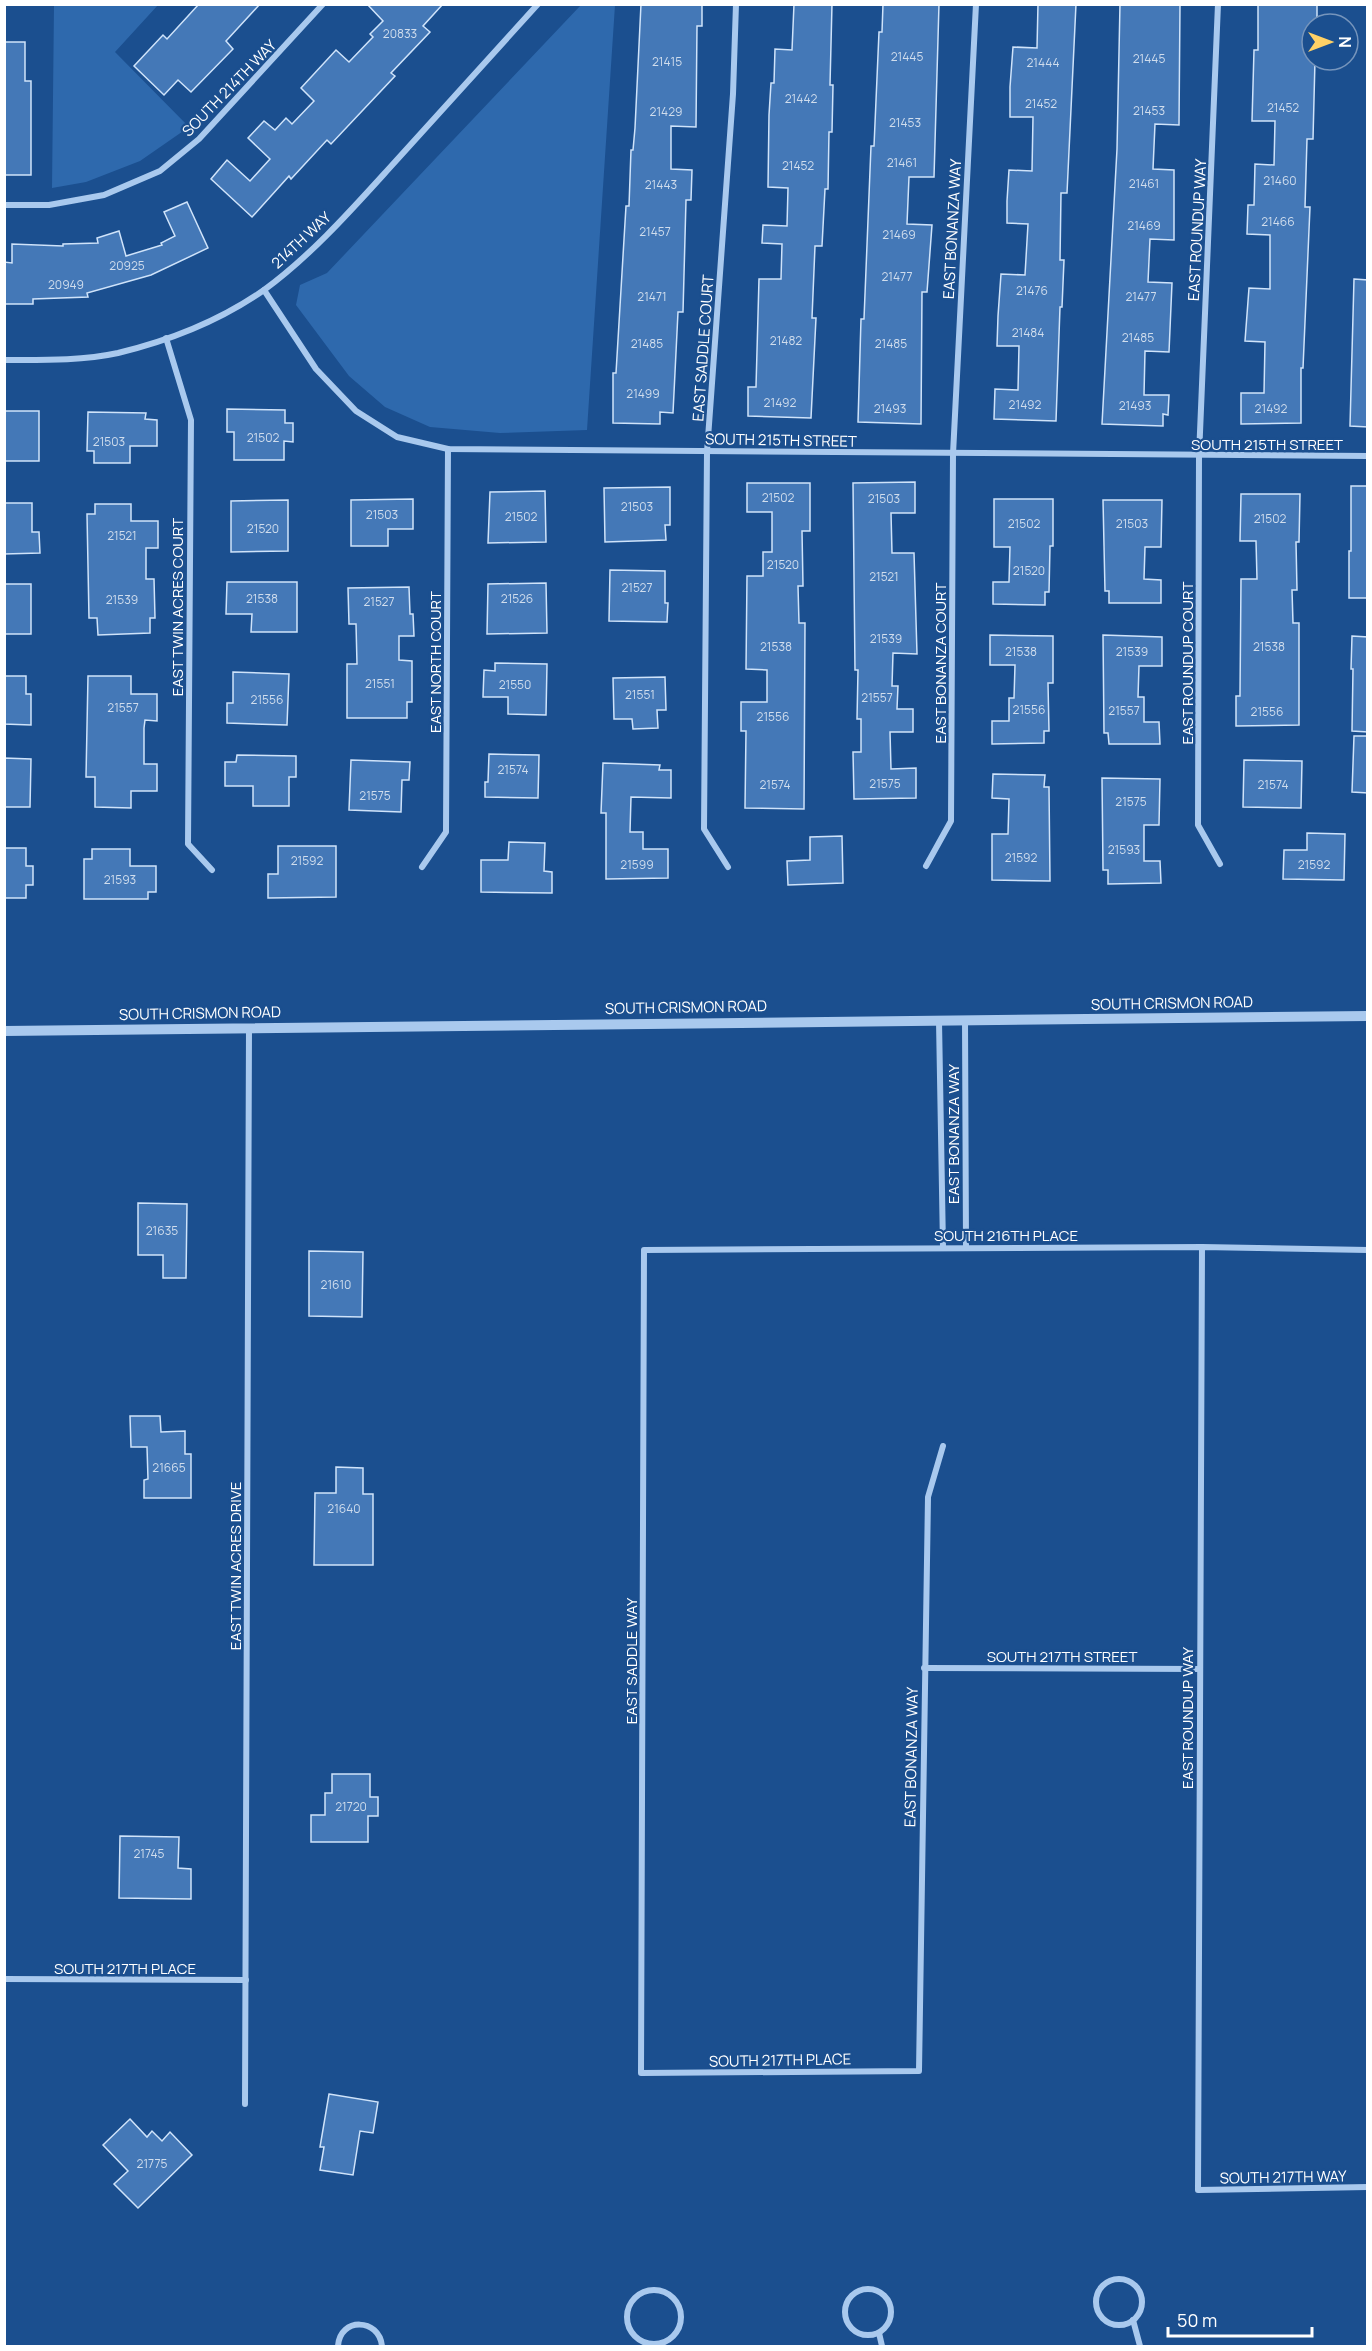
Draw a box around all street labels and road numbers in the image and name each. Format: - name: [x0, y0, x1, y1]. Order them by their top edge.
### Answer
- street label: SOUTH 214TH WAY: [177, 34, 281, 141]
- street label: EAST BONANZA WAY: [938, 158, 966, 300]
- street label: EAST ROUNDUP WAY: [1183, 158, 1211, 302]
- street label: 214TH WAY: [267, 206, 336, 273]
- street label: EAST SADDLE COURT: [687, 274, 719, 422]
- street label: SOUTH 215TH STREET: [705, 428, 857, 452]
- street label: SOUTH 215TH STREET: [1191, 434, 1343, 455]
- street label: EAST TWIN ACRES COURT: [167, 518, 188, 696]
- street label: EAST ROUNDUP COURT: [1177, 582, 1198, 744]
- street label: EAST BONANZA COURT: [930, 583, 951, 743]
- street label: EAST NORTH COURT: [425, 591, 446, 733]
- street label: SOUTH CRISMON ROAD: [1091, 991, 1253, 1015]
- street label: SOUTH CRISMON ROAD: [605, 995, 767, 1019]
- street label: SOUTH CRISMON ROAD: [119, 1001, 281, 1025]
- street label: EAST BONANZA WAY: [943, 1063, 964, 1204]
- street label: SOUTH 216TH PLACE: [934, 1225, 1078, 1246]
- street label: EAST TWIN ACRES DRIVE: [225, 1482, 246, 1650]
- street label: EAST SADDLE WAY: [621, 1597, 642, 1724]
- street label: SOUTH 217TH STREET: [987, 1646, 1137, 1667]
- street label: EAST ROUNDUP WAY: [1177, 1646, 1198, 1789]
- street label: EAST BONANZA WAY: [899, 1686, 923, 1827]
- street label: SOUTH 217TH PLACE: [54, 1958, 196, 1979]
- street label: SOUTH 217TH PLACE: [709, 2048, 851, 2072]
- street label: SOUTH 217TH WAY: [1219, 2165, 1347, 2189]

